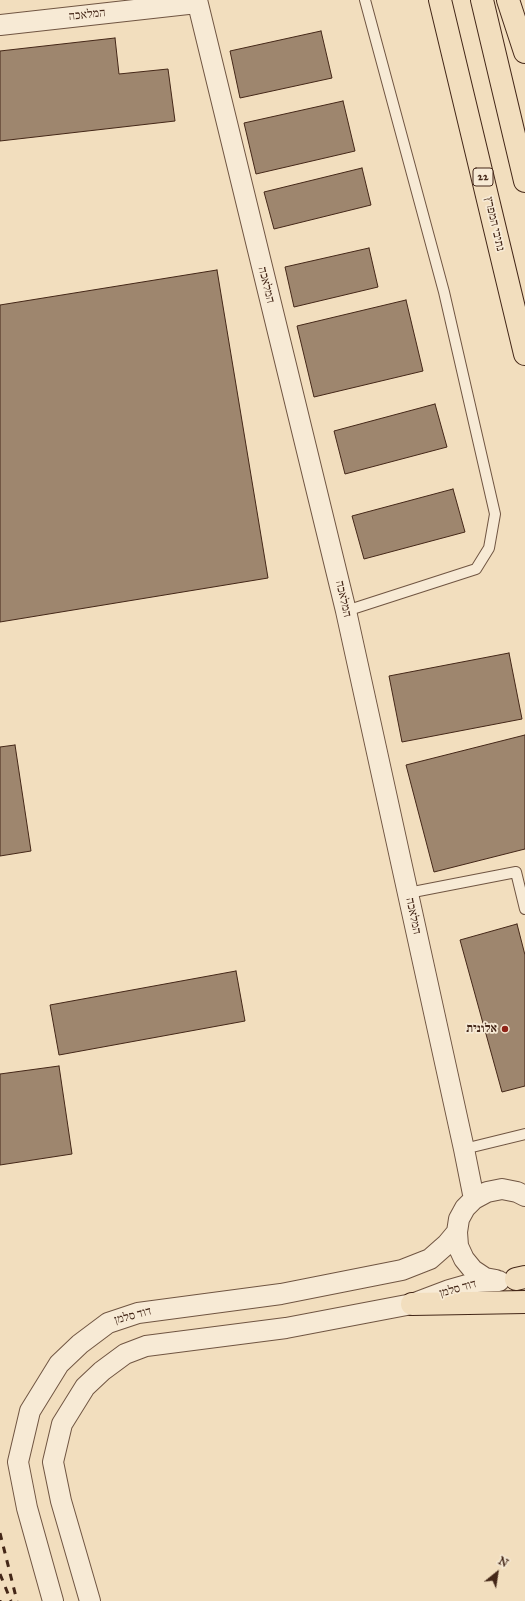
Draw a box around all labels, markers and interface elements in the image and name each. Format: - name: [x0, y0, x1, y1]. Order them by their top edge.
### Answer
- street label: המלאכה: [68, 6, 106, 24]
- road number: 22: [473, 168, 493, 186]
- street label: נתיבי המפרץ: [481, 195, 507, 253]
- street label: המלאכה: [255, 265, 277, 305]
- street label: המלאכה: [332, 579, 354, 619]
- street label: המלאכה: [402, 896, 424, 936]
- place label: אלונית: [466, 1022, 497, 1036]
- marker: אלונית: [500, 1024, 510, 1034]
- street label: דוד סלמן: [438, 1277, 478, 1301]
- street label: דוד סלמן: [113, 1304, 153, 1328]
- north arrow: [477, 1553, 517, 1593]
- text: N: [496, 1554, 511, 1570]

